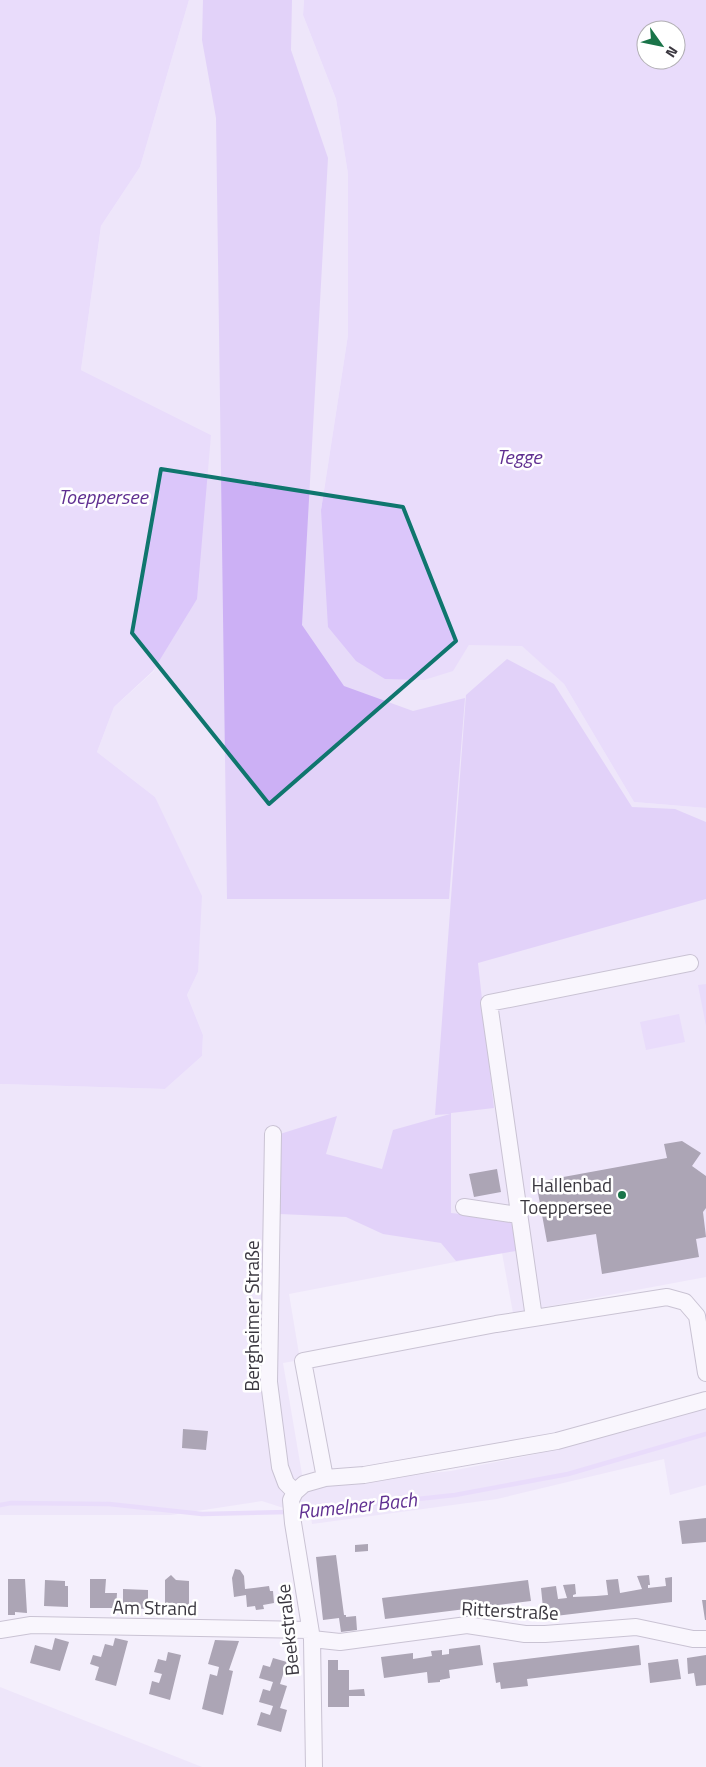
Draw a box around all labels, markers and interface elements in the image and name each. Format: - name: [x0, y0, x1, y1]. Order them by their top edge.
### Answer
- north arrow: [636, 20, 686, 70]
- text: N: [661, 43, 684, 62]
- water label: Tegge: [496, 441, 543, 472]
- water label: Toeppersee: [58, 481, 150, 512]
- place label: Hallenbad Toeppersee: [520, 1170, 612, 1221]
- marker: Hallenbad Toeppersee: [616, 1189, 628, 1201]
- street label: Bergheimer Straße: [237, 1240, 266, 1392]
- water label: Rumelner Bach: [296, 1483, 419, 1527]
- street label: Beekstraße: [268, 1583, 306, 1677]
- street label: Am Strand: [112, 1592, 198, 1622]
- street label: Ritterstraße: [461, 1593, 559, 1627]

